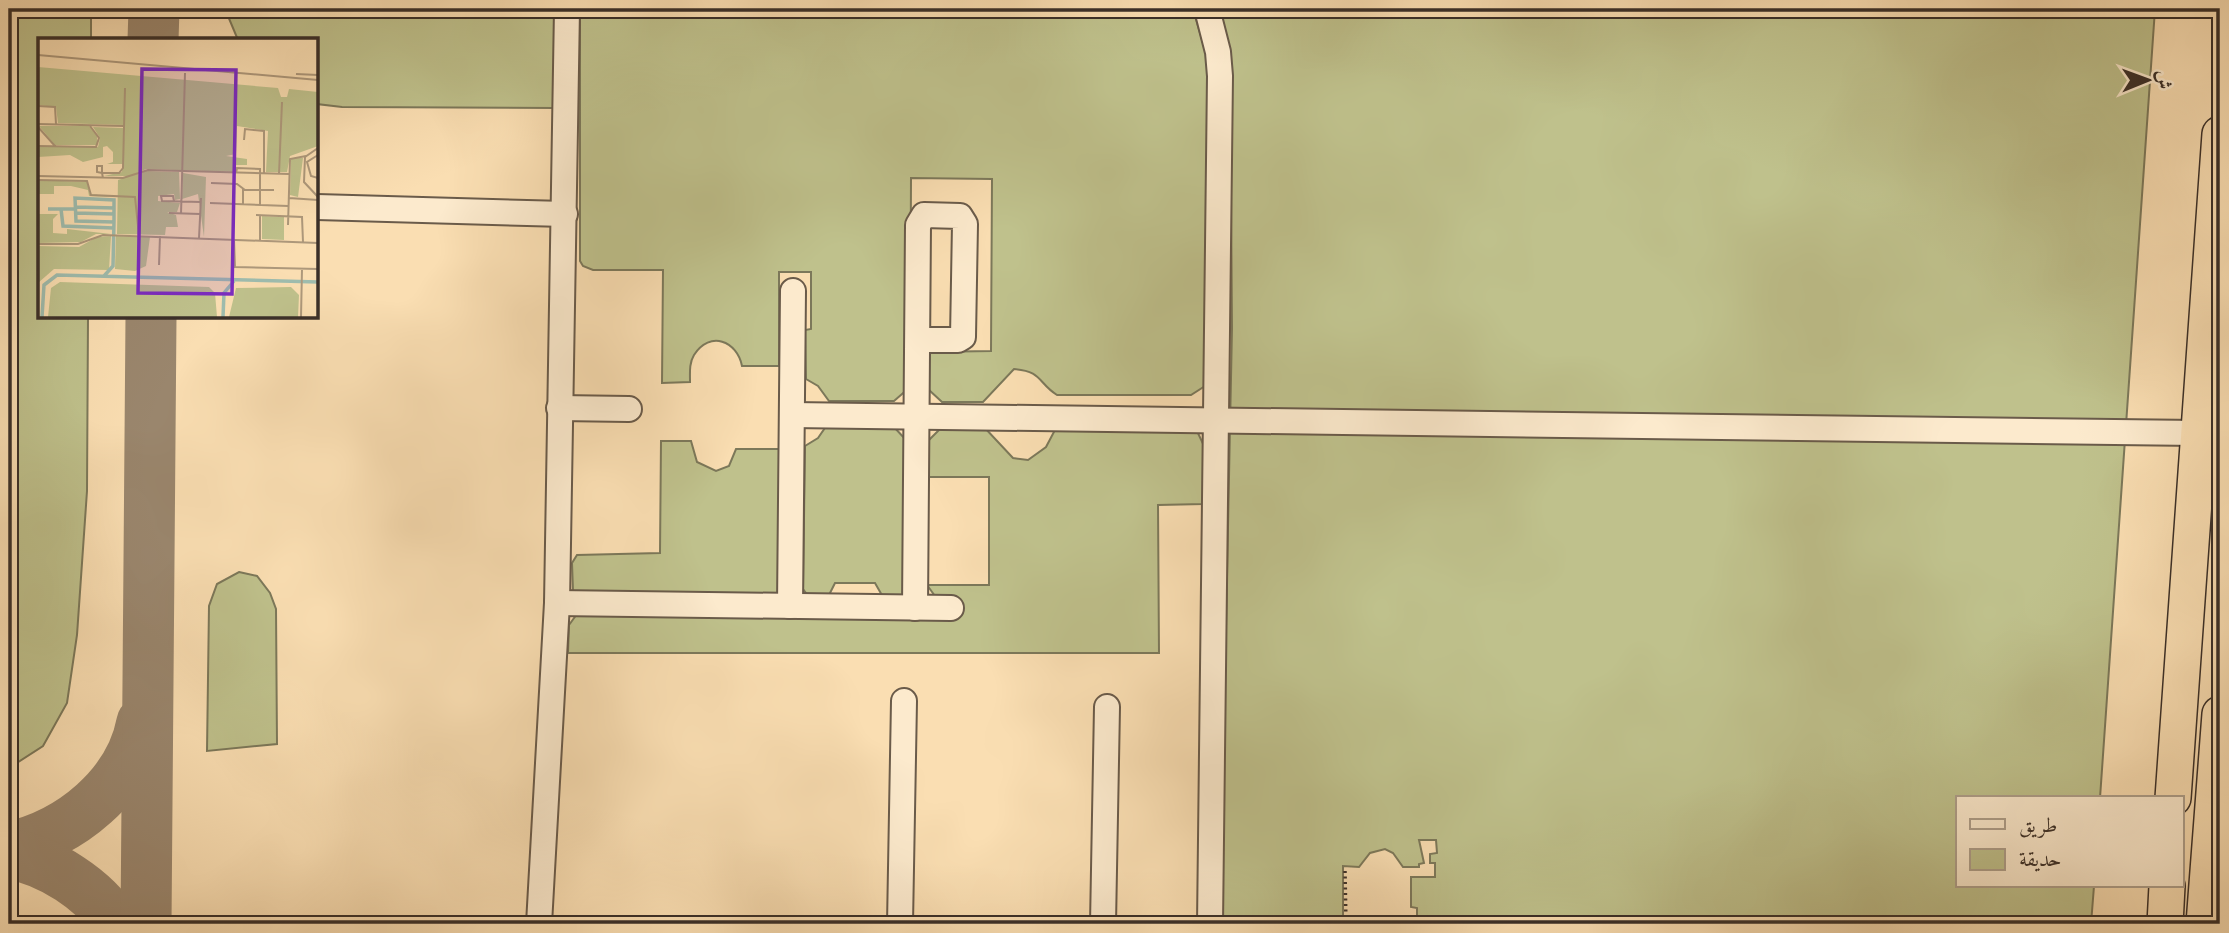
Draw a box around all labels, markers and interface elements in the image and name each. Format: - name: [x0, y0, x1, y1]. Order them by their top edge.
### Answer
- inset map: [38, 38, 318, 318]
- north arrow: [2114, 46, 2184, 116]
- text: ش: [2151, 70, 2179, 89]
- legend: [1956, 796, 2184, 888]
- text: طريق: [2019, 809, 2057, 840]
- text: حديقة: [2019, 843, 2062, 874]

